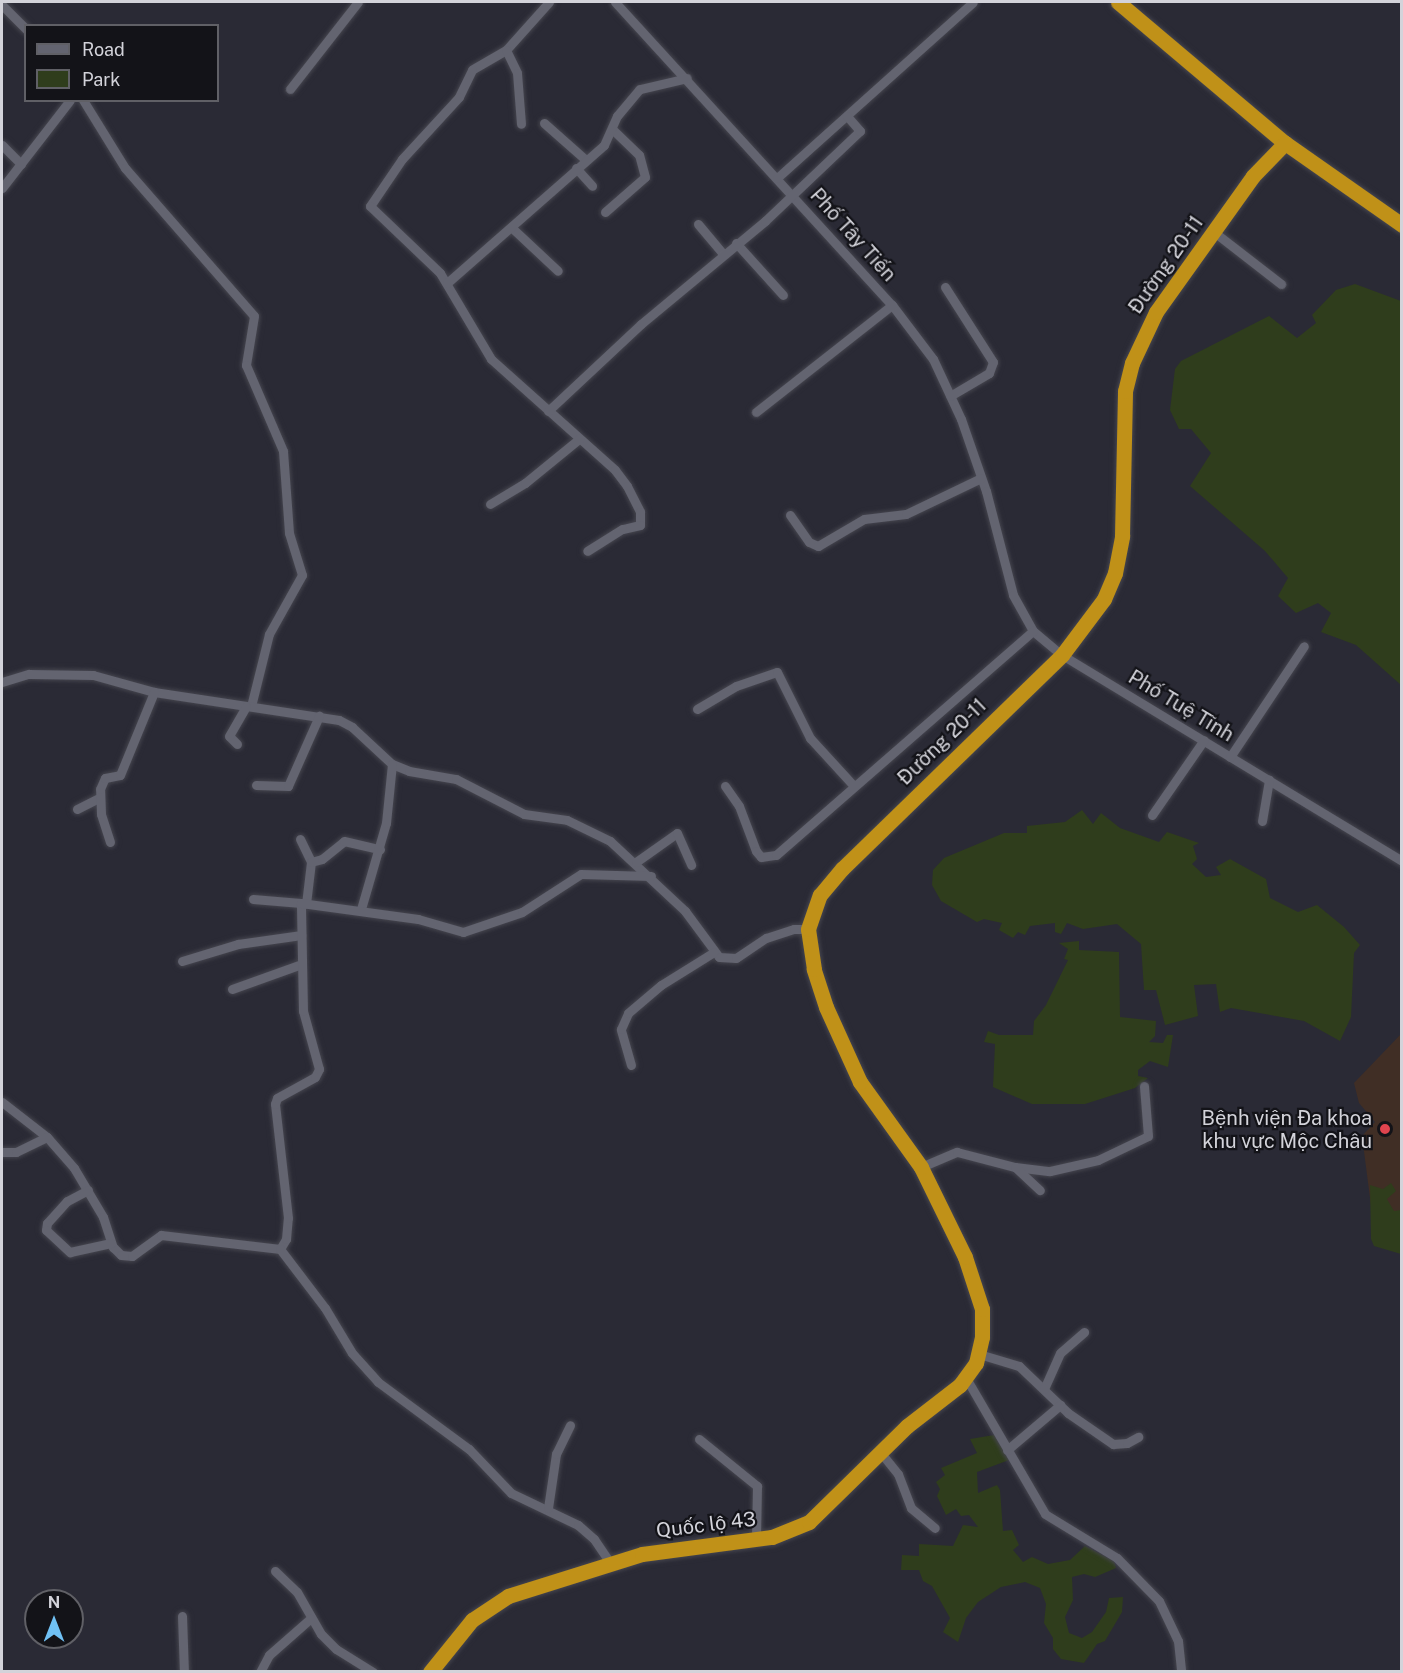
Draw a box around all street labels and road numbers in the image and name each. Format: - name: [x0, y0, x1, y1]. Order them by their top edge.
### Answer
- street label: Phố Tây Tiến: [805, 183, 901, 287]
- street label: Đường 20-11: [1123, 211, 1209, 319]
- street label: Phố Tuệ Tĩnh: [1124, 665, 1238, 747]
- street label: Đường 20-11: [893, 694, 991, 790]
- street label: Quốc lộ 43: [655, 1507, 757, 1543]

